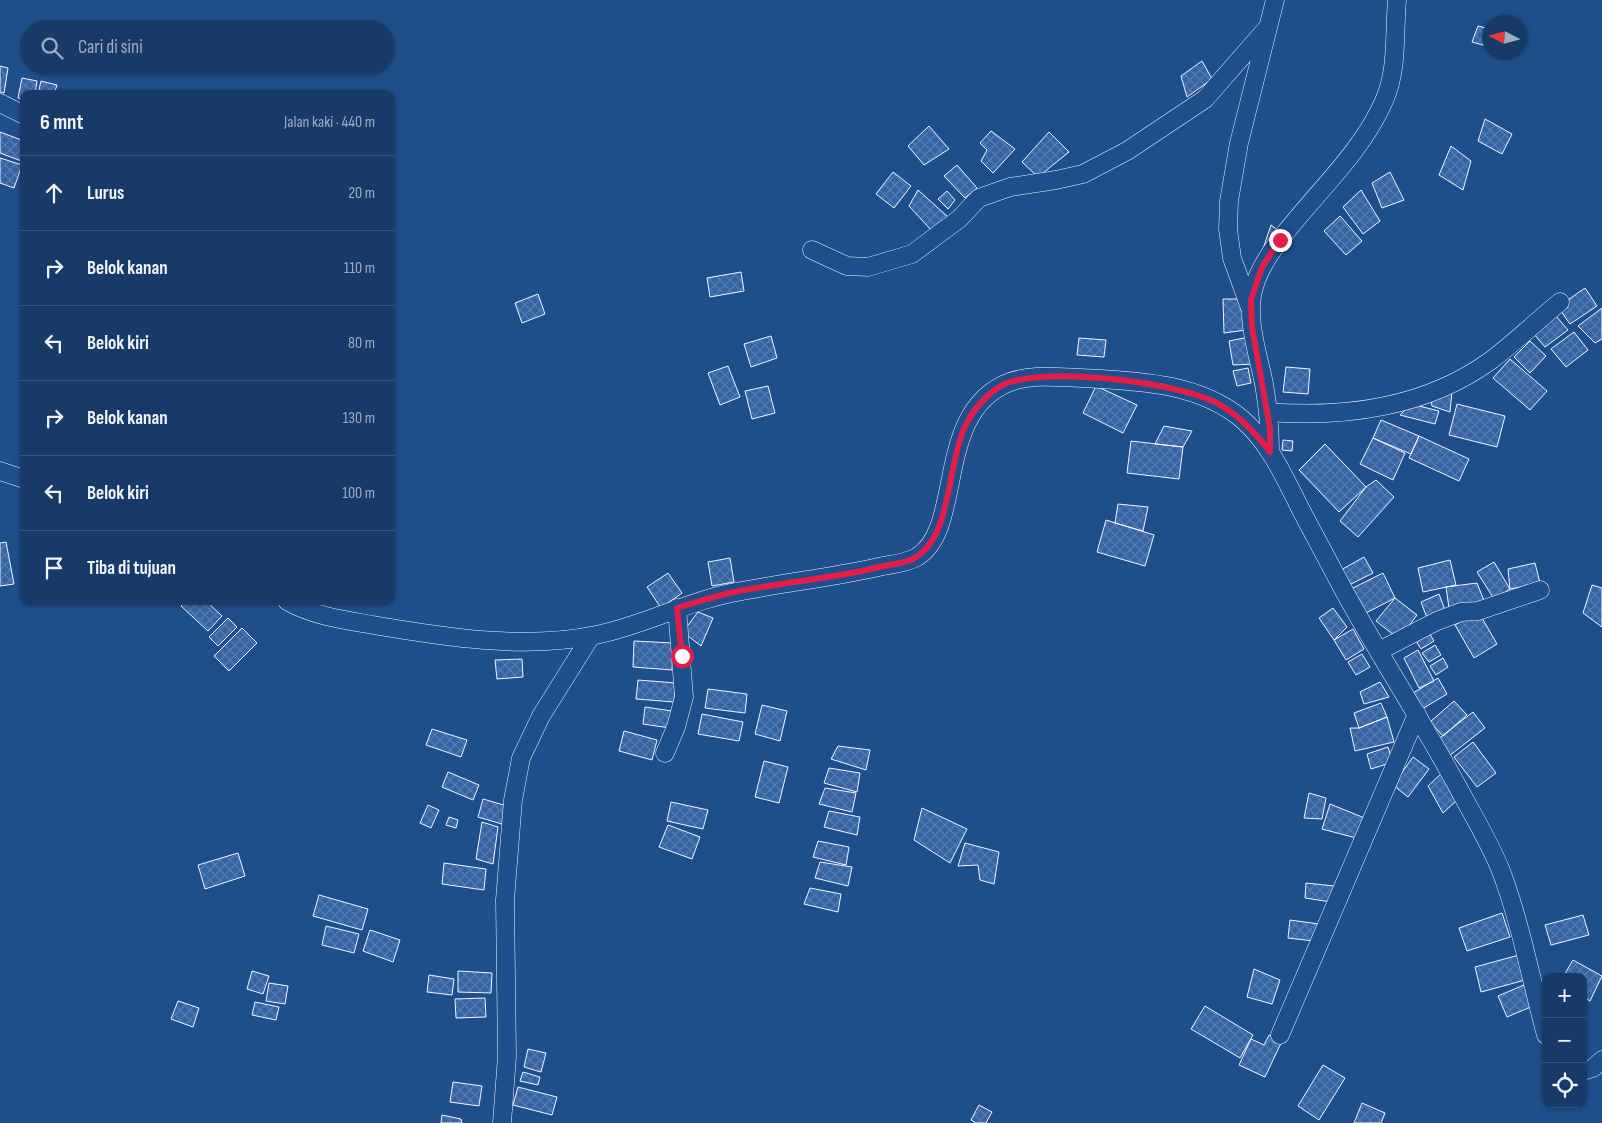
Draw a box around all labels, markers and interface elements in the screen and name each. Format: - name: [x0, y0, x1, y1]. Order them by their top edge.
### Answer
- north arrow: [1482, 15, 1527, 60]
- search box: [20, 20, 395, 75]
- icon: search: [38, 34, 66, 62]
- text: Cari di sini: [78, 36, 143, 59]
- text: 6 mnt: [40, 110, 83, 135]
- text: Jalan kaki · 440 m: [284, 113, 375, 132]
- icon: ahead: [40, 179, 68, 207]
- text: Lurus: [87, 182, 124, 205]
- text: 20 m: [348, 184, 375, 203]
- route end: [1269, 229, 1292, 252]
- icon: right: [40, 254, 68, 282]
- text: Belok kanan: [87, 257, 168, 280]
- text: 110 m: [344, 259, 375, 278]
- icon: left: [40, 329, 68, 357]
- text: Belok kiri: [87, 332, 149, 355]
- text: 80 m: [348, 334, 375, 353]
- icon: right: [40, 404, 68, 432]
- text: Belok kanan: [87, 407, 168, 430]
- text: 130 m: [343, 409, 375, 428]
- icon: left: [40, 479, 68, 507]
- text: Belok kiri: [87, 482, 149, 505]
- text: 100 m: [342, 484, 375, 503]
- icon: arrive: [40, 554, 68, 582]
- text: Tiba di tujuan: [87, 557, 176, 580]
- route start: [671, 645, 694, 668]
- map controls: [1542, 973, 1587, 1108]
- button: +: [1542, 973, 1587, 1018]
- button: −: [1542, 1018, 1587, 1063]
- button: locate: [1542, 1063, 1587, 1108]

